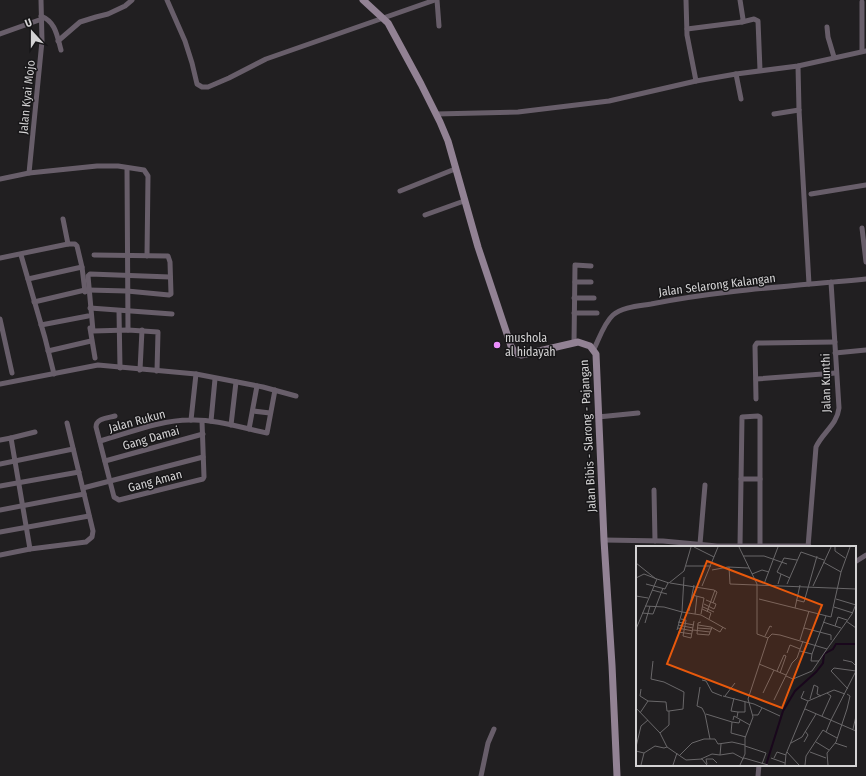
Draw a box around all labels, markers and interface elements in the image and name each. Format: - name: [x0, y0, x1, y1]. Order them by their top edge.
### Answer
- north arrow: [12, 12, 52, 52]
- text: U: [23, 16, 34, 30]
- street label: Jalan Kyai Mojo: [16, 59, 38, 135]
- street label: Jalan Selarong Kalangan: [658, 271, 776, 299]
- place label: mushola al hidayah: [505, 331, 556, 359]
- marker: mushola al hidayah: [492, 340, 502, 350]
- street label: Jalan Kunthi: [818, 353, 834, 413]
- street label: Jalan Bibis - Slarong - Pajangan: [577, 359, 599, 513]
- street label: Jalan Rukun: [107, 407, 167, 435]
- street label: Gang Damai: [121, 423, 181, 453]
- street label: Gang Aman: [126, 467, 184, 495]
- inset map: [636, 546, 856, 766]

